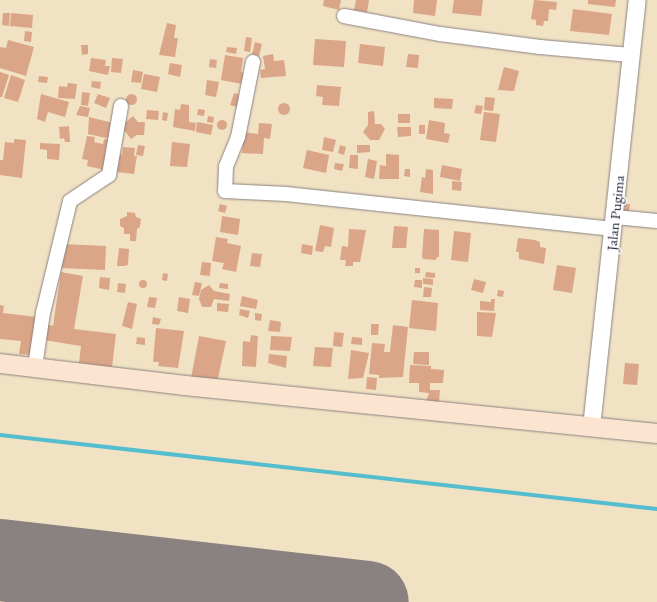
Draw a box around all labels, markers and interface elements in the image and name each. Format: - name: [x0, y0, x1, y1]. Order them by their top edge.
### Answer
- street label: Jalan Pugima: [602, 174, 628, 252]

